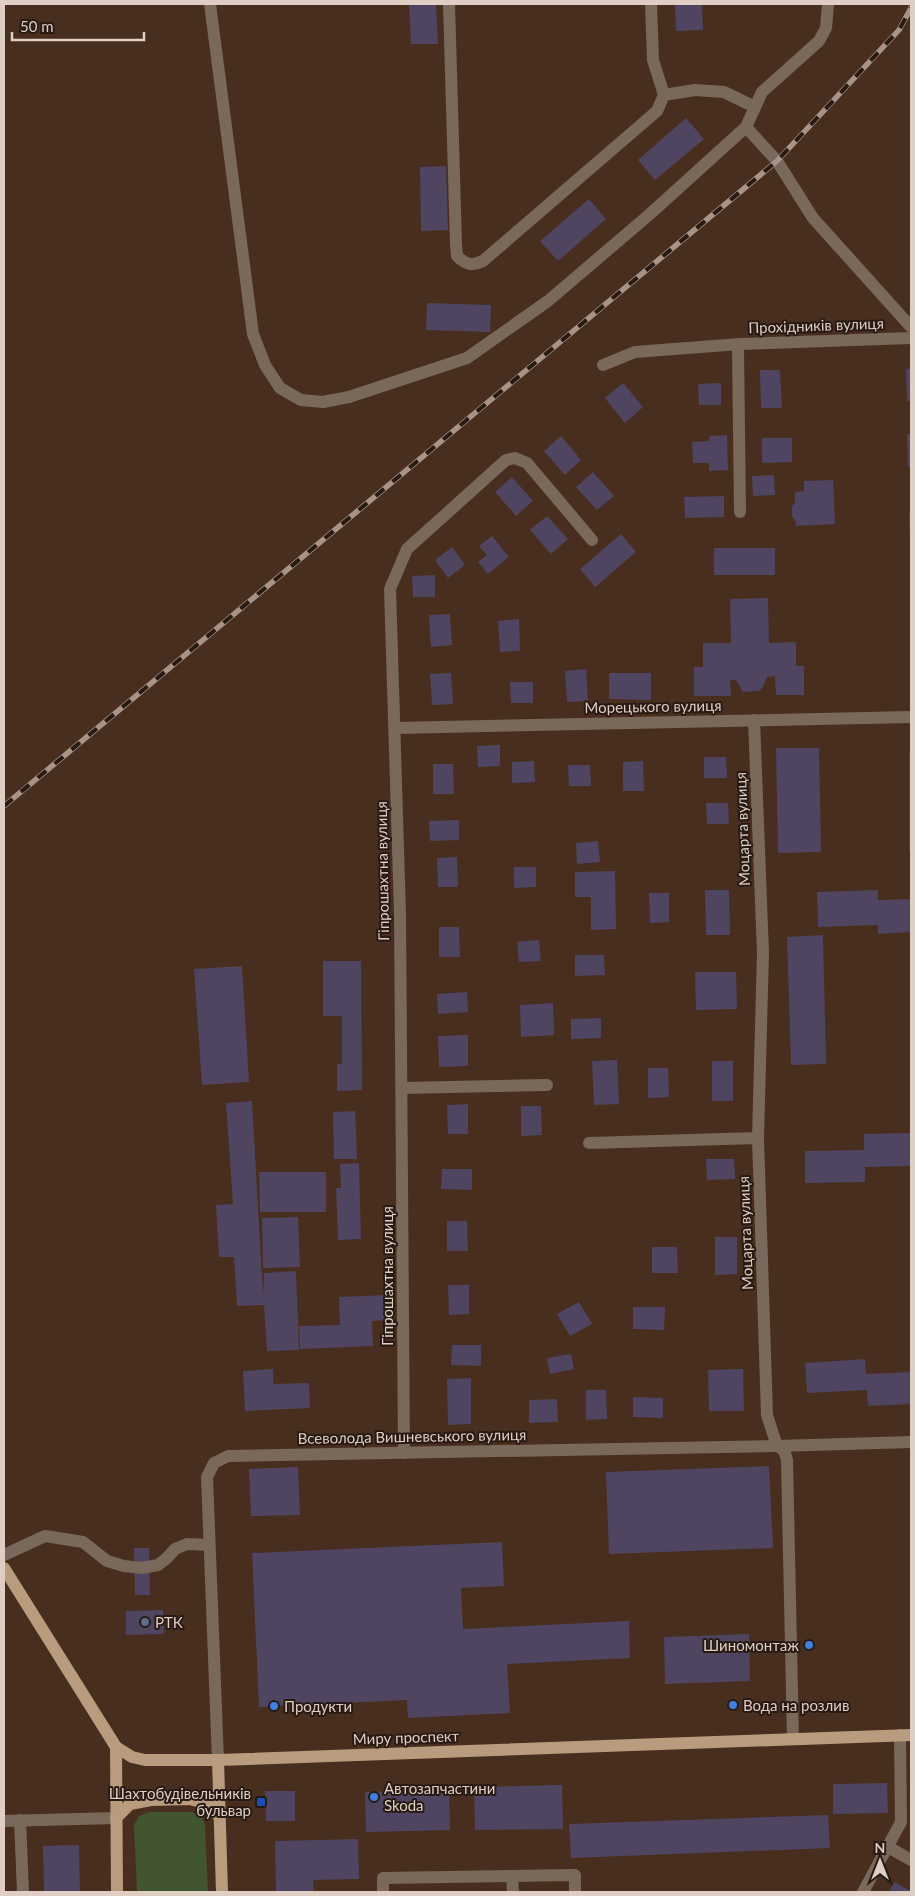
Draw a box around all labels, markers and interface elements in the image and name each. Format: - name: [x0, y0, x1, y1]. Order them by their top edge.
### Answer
- scale bar: [12, 10, 145, 42]
- text: 50 m: [20, 17, 54, 35]
- street label: Прохідників вулиця: [748, 314, 884, 336]
- street label: Морецького вулиця: [584, 696, 722, 716]
- street label: Моцарта вулиця: [731, 772, 753, 886]
- street label: Гіпрошахтна вулиця: [372, 801, 392, 941]
- street label: Моцарта вулиця: [734, 1176, 756, 1290]
- street label: Гіпрошахтна вулиця: [378, 1206, 396, 1346]
- street label: Всеволода Вишневського вулиця: [297, 1425, 527, 1447]
- place label: РТК: [155, 1613, 183, 1631]
- marker: РТК: [139, 1616, 151, 1628]
- place label: Шиномонтаж: [703, 1636, 799, 1654]
- marker: Шиномонтаж: [803, 1639, 815, 1651]
- place label: Вода на розлив: [743, 1696, 849, 1714]
- place label: Продукти: [284, 1697, 352, 1715]
- marker: Вода на розлив: [727, 1699, 739, 1711]
- marker: Продукти: [268, 1700, 280, 1712]
- street label: Миру проспект: [352, 1726, 460, 1748]
- place label: Автозапчастини Skoda: [384, 1779, 495, 1814]
- place label: Шахтобудівельників бульвар: [109, 1784, 251, 1819]
- marker: Автозапчастини Skoda: [368, 1791, 380, 1803]
- marker: Шахтобудівельників бульвар: [255, 1796, 267, 1808]
- north arrow: [855, 1836, 905, 1886]
- text: N: [875, 1839, 885, 1856]

